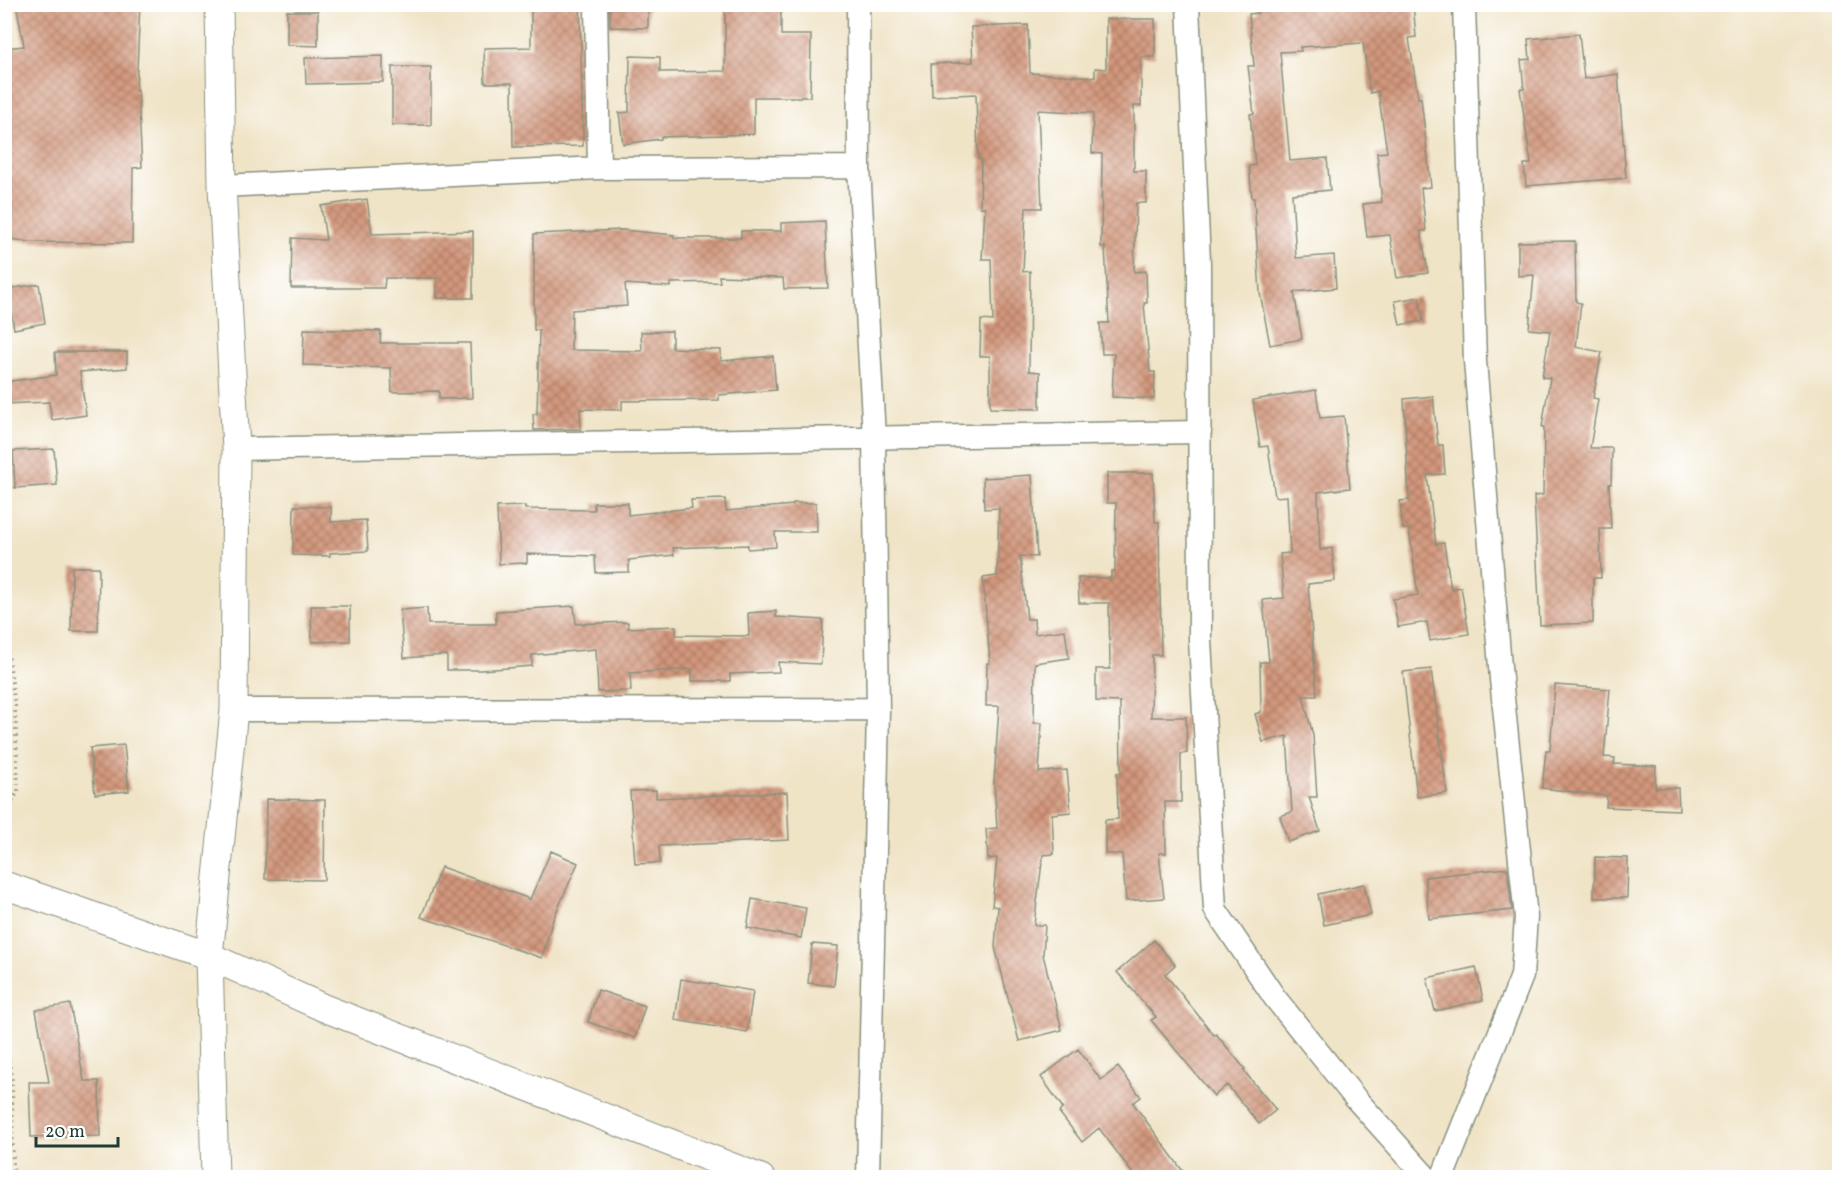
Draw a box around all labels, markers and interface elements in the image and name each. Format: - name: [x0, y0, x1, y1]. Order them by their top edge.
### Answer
- scale bar: [36, 1110, 118, 1148]
- text: 20 m: [45, 1120, 85, 1145]

